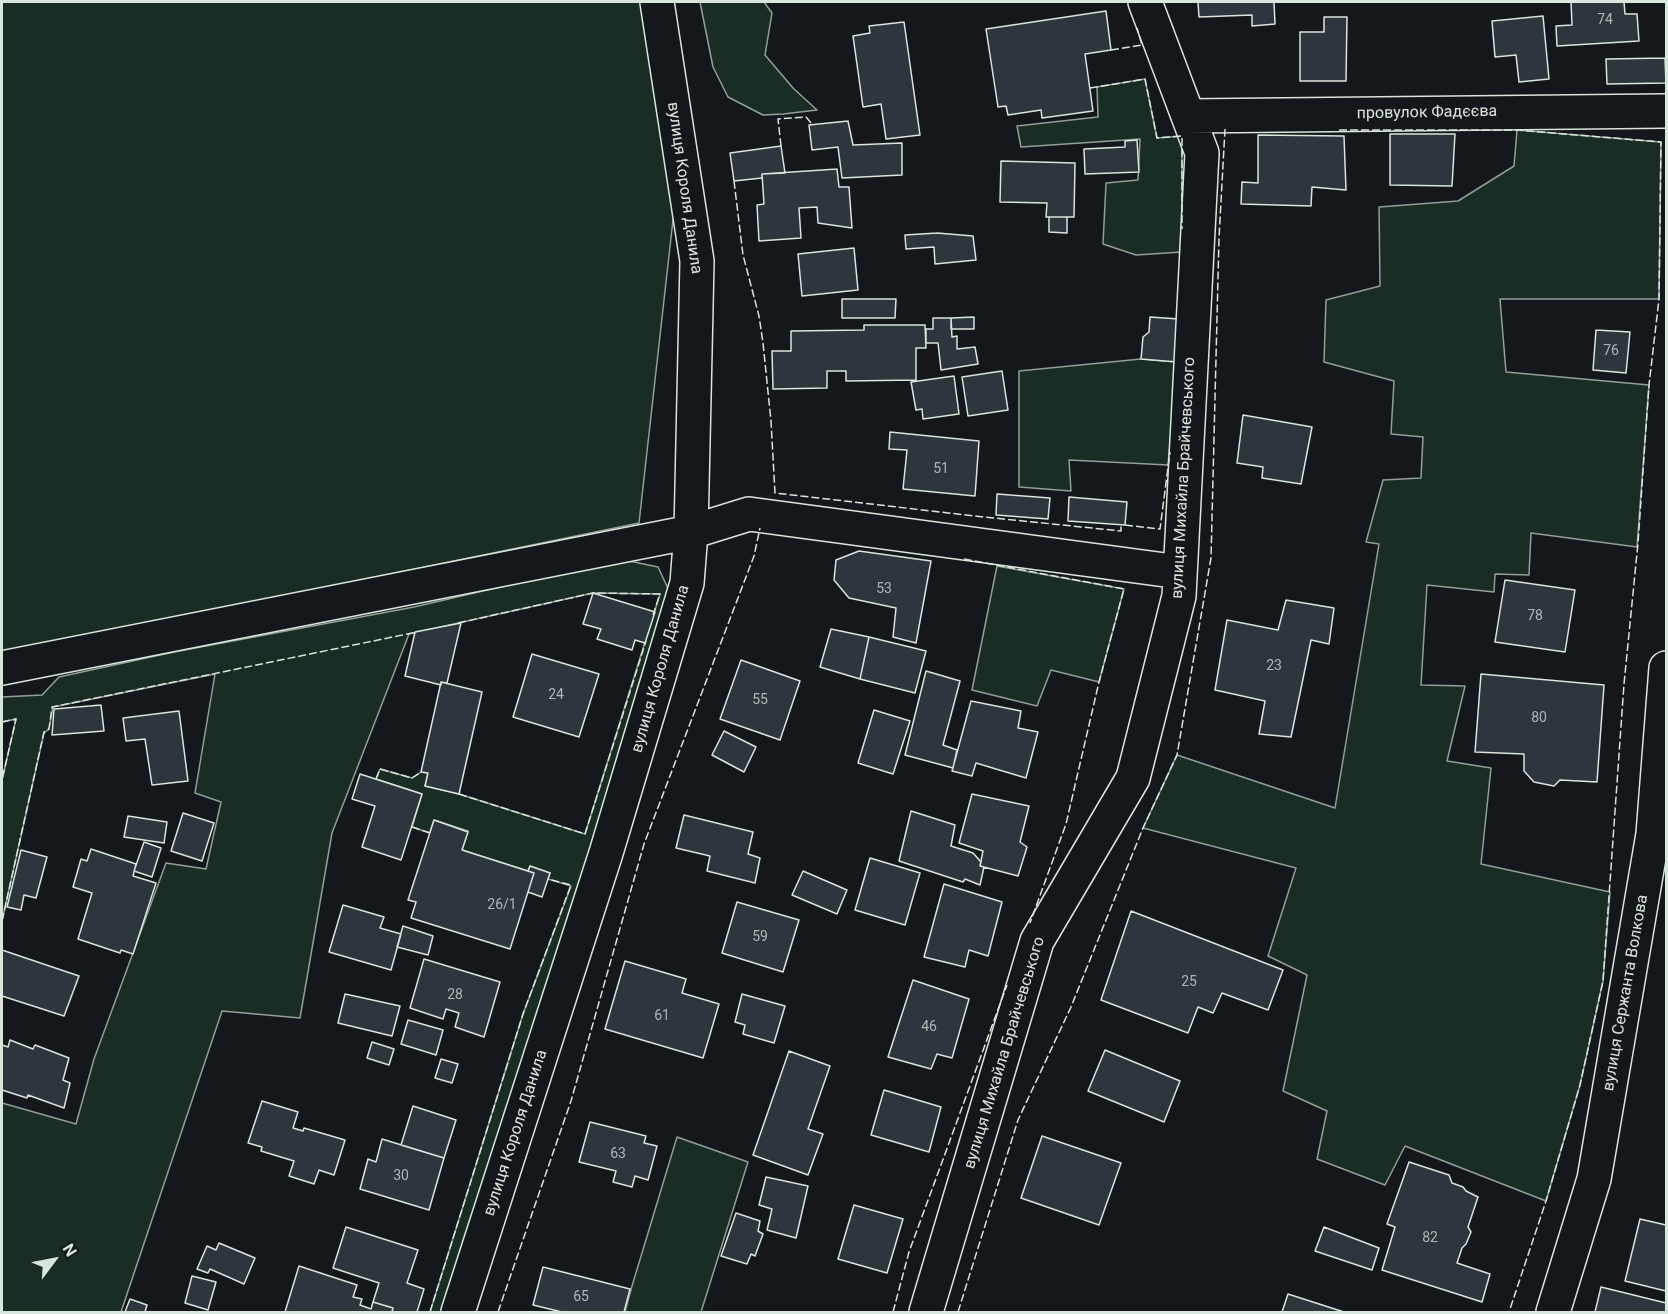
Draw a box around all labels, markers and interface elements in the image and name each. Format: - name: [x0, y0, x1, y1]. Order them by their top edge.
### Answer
- house number: 74: [1597, 12, 1613, 28]
- street label: вулиця Короля Данила: [662, 101, 706, 275]
- street label: провулок Фадєєва: [1357, 102, 1497, 124]
- house number: 76: [1603, 343, 1619, 359]
- street label: вулиця Михайла Брайчевського: [1168, 357, 1200, 599]
- house number: 51: [933, 461, 949, 477]
- house number: 53: [876, 581, 892, 597]
- street label: вулиця Короля Данила: [628, 583, 694, 755]
- house number: 78: [1527, 608, 1543, 624]
- house number: 23: [1266, 658, 1282, 674]
- house number: 24: [548, 687, 564, 703]
- house number: 55: [752, 692, 768, 708]
- house number: 80: [1531, 710, 1547, 726]
- street label: вулиця Сержанта Волкова: [1599, 893, 1653, 1093]
- house number: 26/1: [487, 897, 517, 913]
- house number: 59: [752, 929, 768, 945]
- street label: вулиця Михайла Брайчевського: [960, 935, 1050, 1171]
- house number: 25: [1181, 974, 1197, 990]
- house number: 28: [447, 987, 463, 1003]
- house number: 61: [654, 1008, 670, 1024]
- house number: 46: [921, 1019, 937, 1035]
- street label: вулиця Короля Данила: [480, 1048, 552, 1218]
- house number: 63: [610, 1146, 626, 1162]
- house number: 30: [393, 1168, 409, 1184]
- north arrow: [24, 1230, 84, 1290]
- house number: 82: [1422, 1230, 1438, 1246]
- text: N: [59, 1240, 81, 1260]
- house number: 65: [573, 1289, 589, 1305]

